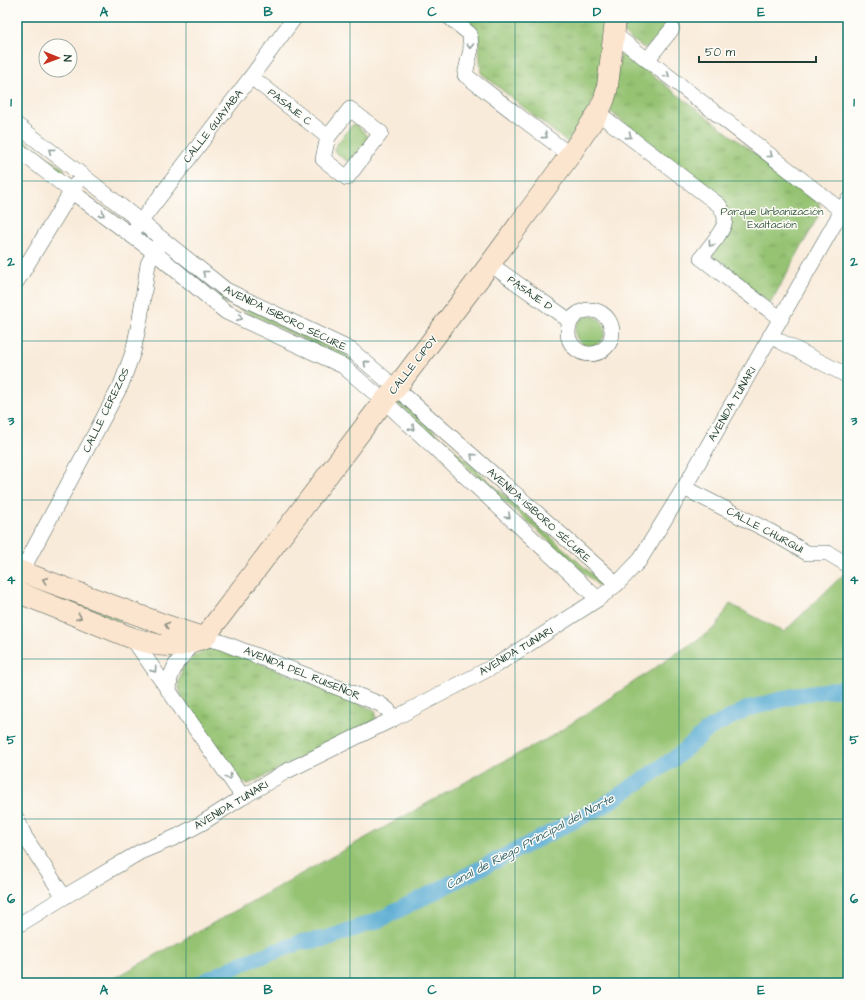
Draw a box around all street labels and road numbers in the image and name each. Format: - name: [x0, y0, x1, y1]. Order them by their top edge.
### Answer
- street label: PASAJE C: [265, 85, 316, 129]
- street label: CALLE GUAYABA: [180, 86, 246, 166]
- street label: PASAJE D: [504, 272, 556, 314]
- street label: AVENIDA ISIBORO SÉCURE: [221, 282, 349, 354]
- street label: CALLE CIPOY: [385, 332, 441, 397]
- street label: AVENIDA TUNARI: [704, 364, 760, 444]
- street label: CALLE CEREZOS: [79, 365, 133, 455]
- street label: AVENIDA ISIBORO SÉCURE: [484, 464, 594, 566]
- street label: CALLE CHURQUI: [724, 503, 806, 557]
- street label: AVENIDA TUNARI: [476, 623, 556, 679]
- street label: AVENIDA DEL RUISEÑOR: [241, 643, 363, 703]
- street label: AVENIDA TUNARI: [191, 777, 271, 833]

